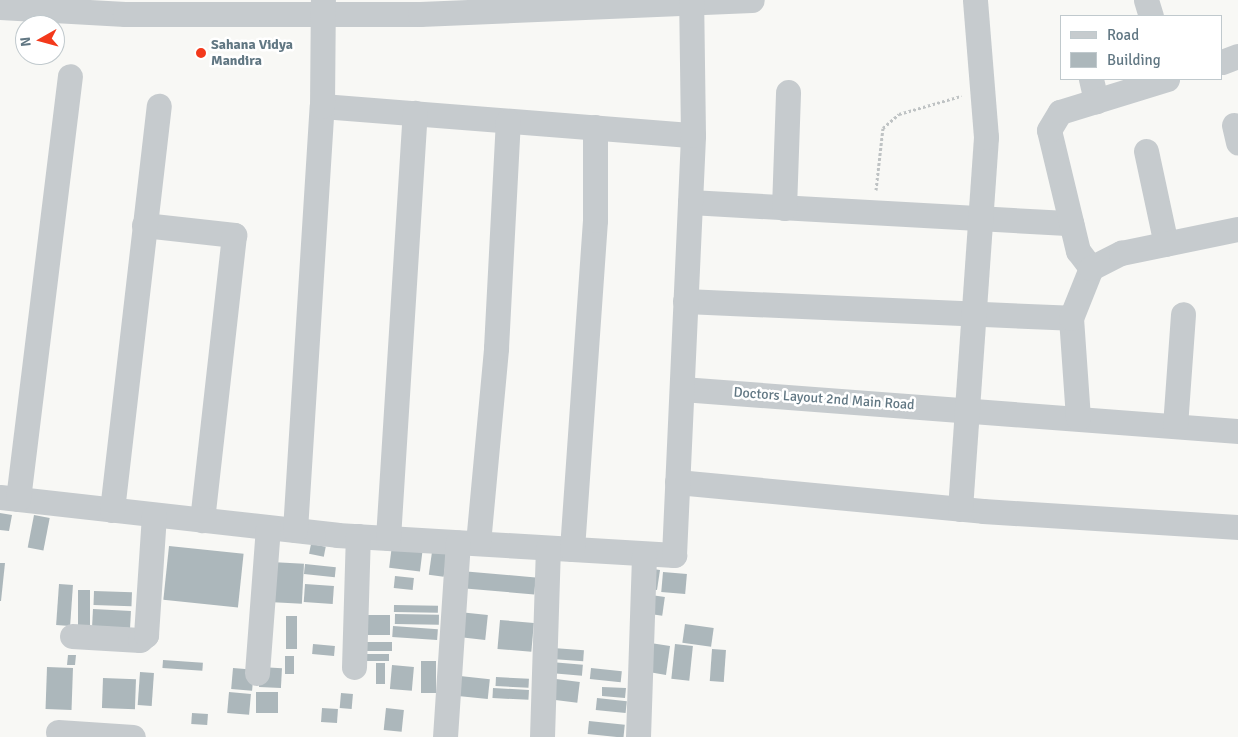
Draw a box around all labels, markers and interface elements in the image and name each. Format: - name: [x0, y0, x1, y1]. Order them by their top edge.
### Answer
- north arrow: [15, 15, 65, 65]
- legend: [1060, 15, 1223, 80]
- text: Road: [1107, 26, 1139, 44]
- text: N: [17, 36, 35, 48]
- place label: Sahana Vidya Mandira: [211, 37, 293, 70]
- marker: Sahana Vidya Mandira: [195, 47, 207, 59]
- text: Building: [1107, 51, 1161, 69]
- street label: Doctors Layout 2nd Main Road: [733, 384, 915, 414]

